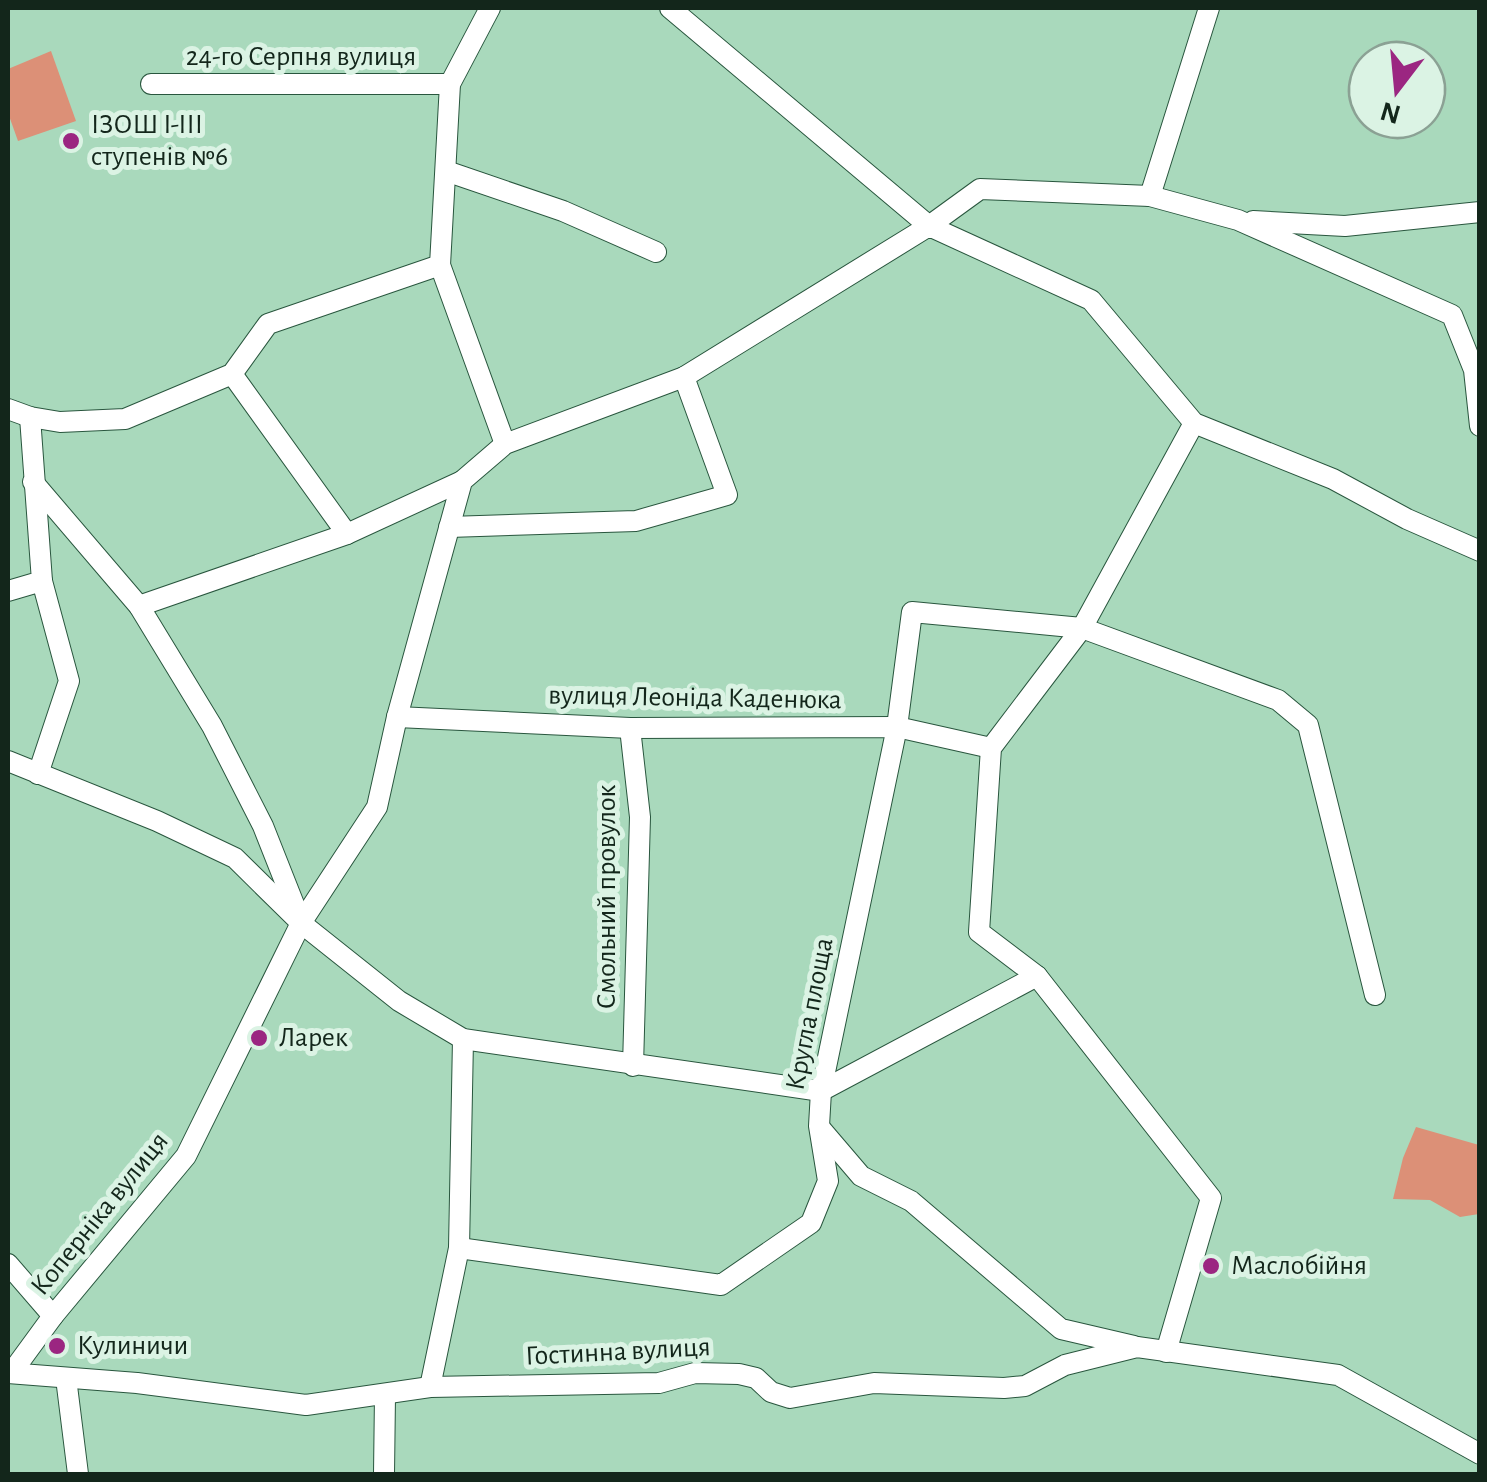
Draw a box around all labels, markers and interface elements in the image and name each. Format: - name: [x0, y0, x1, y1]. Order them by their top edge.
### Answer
- north arrow: [1347, 40, 1447, 140]
- street label: 24-го Серпня вулиця: [186, 43, 416, 71]
- text: N: [1377, 96, 1404, 128]
- place label: ІЗОШ І-ІІІ ступенів №6: [91, 111, 228, 171]
- marker: ІЗОШ І-ІІІ ступенів №6: [60, 130, 82, 152]
- street label: вулиця Леоніда Каденюка: [548, 681, 842, 715]
- street label: Смольний провулок: [593, 785, 621, 1009]
- street label: Кругла площа: [781, 935, 839, 1093]
- place label: Ларек: [279, 1024, 348, 1052]
- marker: Ларек: [248, 1027, 270, 1049]
- street label: Коперніка вулиця: [26, 1127, 174, 1301]
- place label: Маслобійня: [1231, 1252, 1367, 1280]
- marker: Маслобійня: [1200, 1255, 1222, 1277]
- place label: Кулиничи: [77, 1332, 188, 1360]
- street label: Гостинна вулиця: [525, 1333, 711, 1371]
- marker: Кулиничи: [46, 1335, 68, 1357]

